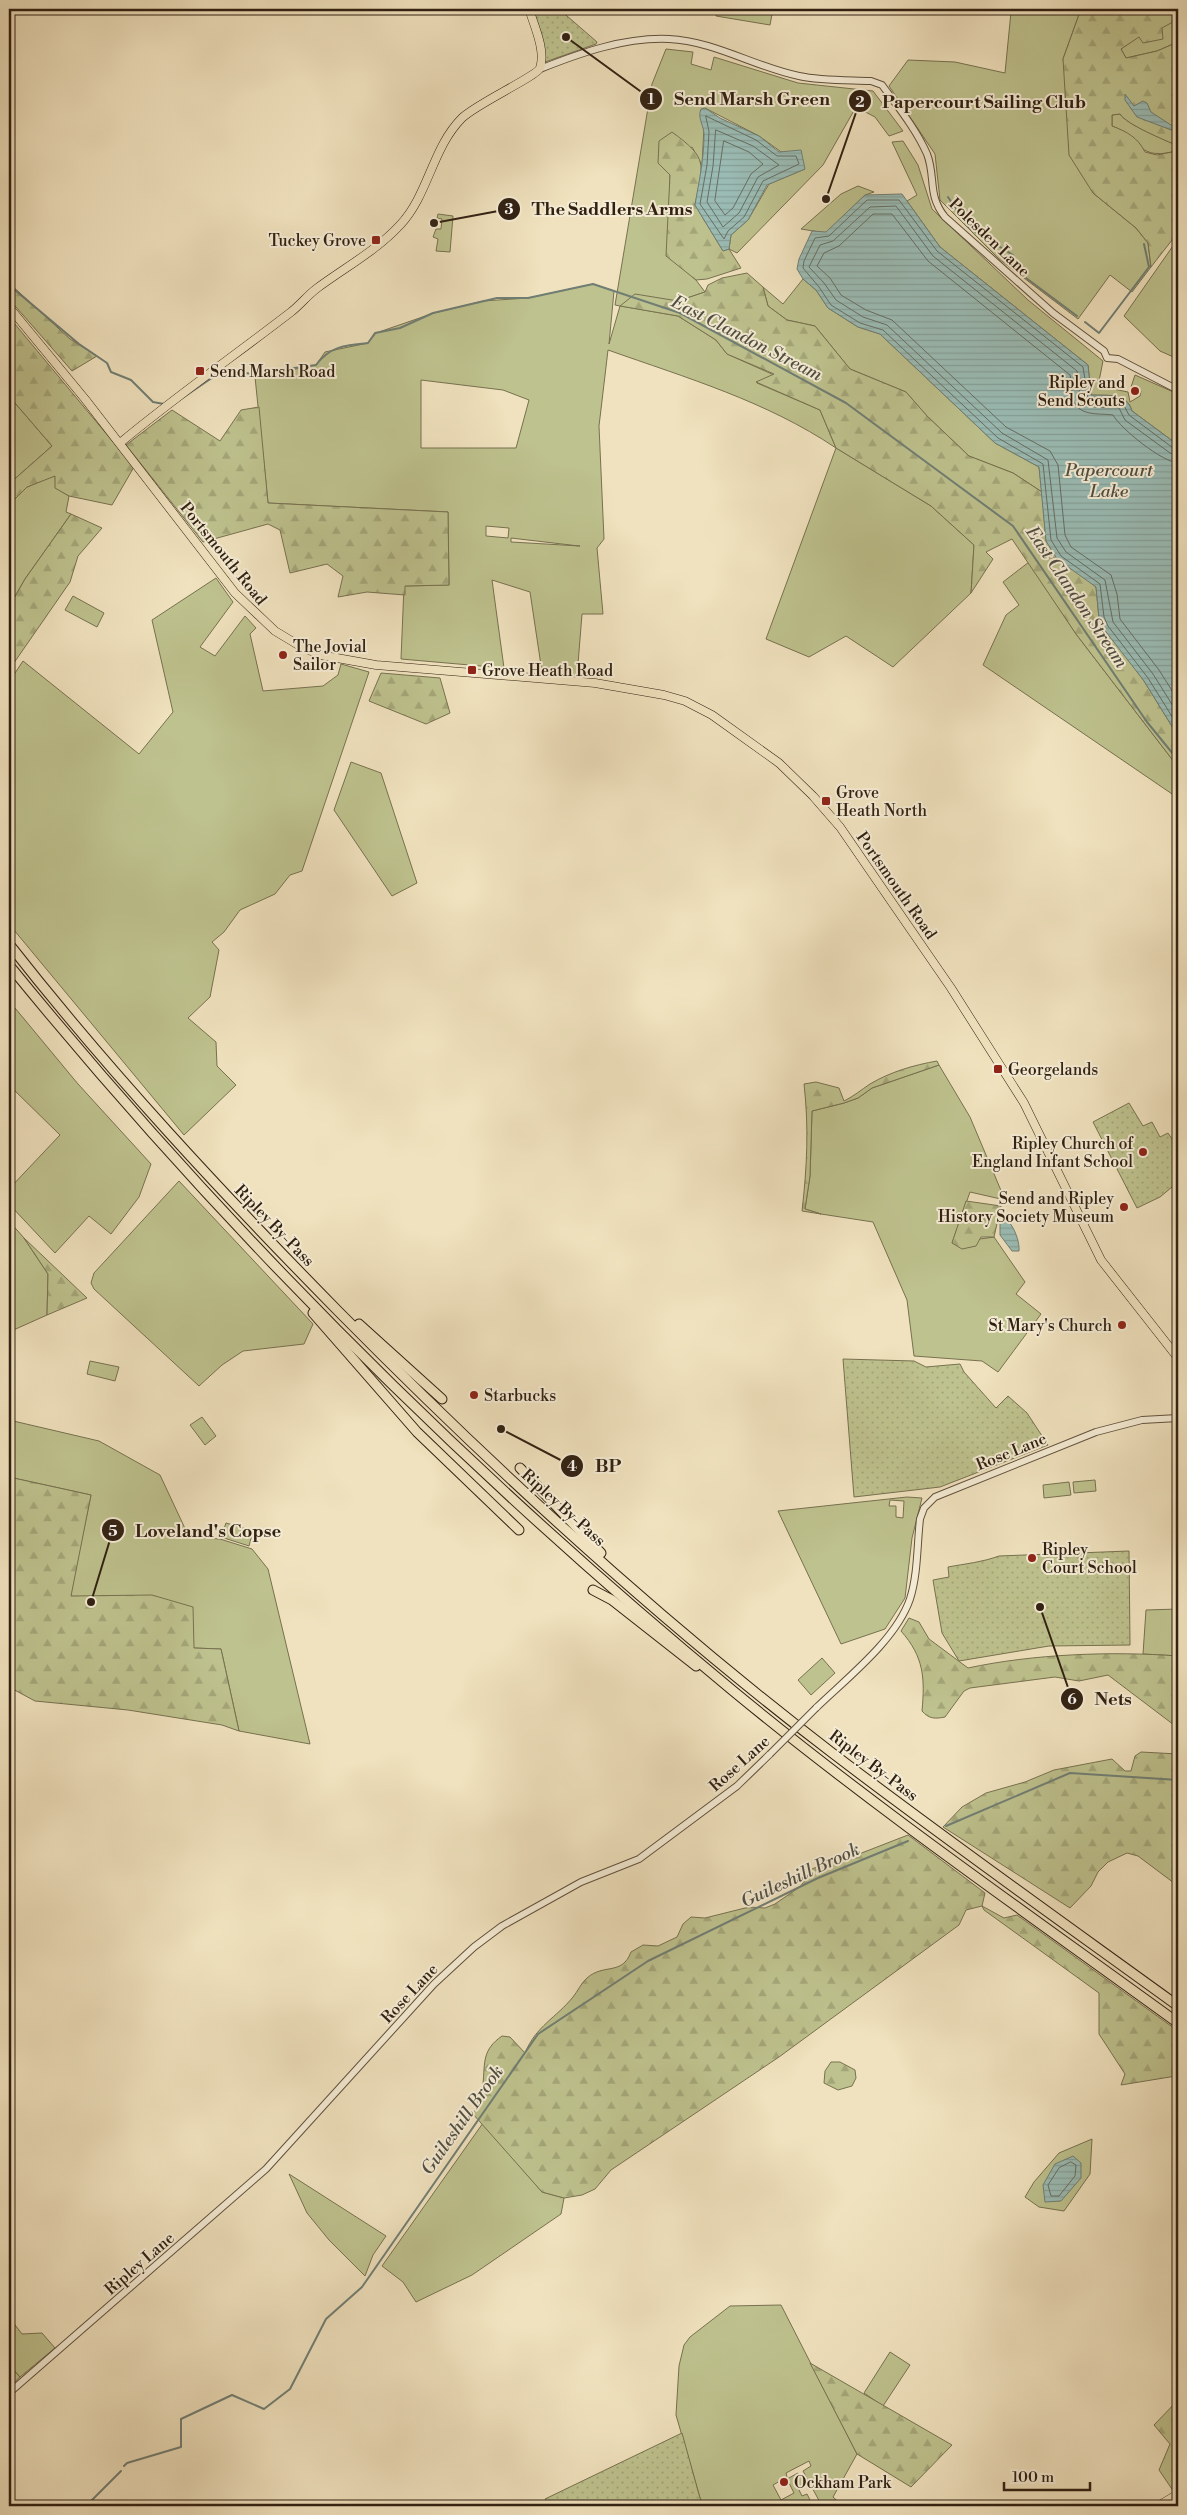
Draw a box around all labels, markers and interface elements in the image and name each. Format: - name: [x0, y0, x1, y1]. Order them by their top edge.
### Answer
- callout: Send Marsh Green: [639, 82, 840, 115]
- callout: Papercourt Sailing Club: [847, 85, 1096, 118]
- text: Send Marsh Green: [674, 88, 830, 111]
- text: 1: [647, 90, 655, 109]
- text: Papercourt Sailing Club: [882, 91, 1086, 114]
- text: 2: [855, 93, 865, 112]
- callout: The Saddlers Arms: [497, 192, 703, 225]
- street label: Polesden Lane: [945, 194, 1034, 281]
- text: The Saddlers Arms: [532, 198, 693, 221]
- text: 3: [504, 200, 514, 219]
- place label: Tuckey Grove: [269, 231, 366, 251]
- marker: Tuckey Grove: [370, 234, 382, 246]
- water label: East Clandon Stream: [667, 290, 826, 387]
- place label: Send Marsh Road: [210, 362, 335, 382]
- marker: Send Marsh Road: [194, 365, 206, 377]
- place label: Ripley and Send Scouts: [1038, 373, 1125, 411]
- marker: Ripley and Send Scouts: [1129, 385, 1141, 397]
- water label: Papercourt Lake: [1064, 459, 1154, 503]
- street label: Portsmouth Road: [176, 498, 271, 609]
- water label: East Clandon Stream: [1020, 521, 1133, 673]
- place label: The Jovial Sailor: [293, 637, 367, 675]
- marker: The Jovial Sailor: [277, 649, 289, 661]
- place label: Grove Heath Road: [482, 661, 613, 681]
- marker: Grove Heath Road: [466, 664, 478, 676]
- place label: Grove Heath North: [836, 783, 928, 821]
- marker: Grove Heath North: [820, 795, 832, 807]
- street label: Portsmouth Road: [852, 828, 941, 943]
- place label: Georgelands: [1008, 1060, 1098, 1080]
- marker: Georgelands: [992, 1063, 1004, 1075]
- place label: Ripley Church of England Infant School: [972, 1134, 1134, 1172]
- marker: Ripley Church of England Infant School: [1137, 1146, 1149, 1158]
- street label: Ripley By-Pass: [230, 1180, 318, 1271]
- place label: Send and Ripley History Society Museum: [938, 1189, 1114, 1227]
- marker: Send and Ripley History Society Museum: [1118, 1201, 1130, 1213]
- place label: St Mary's Church: [989, 1316, 1112, 1336]
- marker: St Mary's Church: [1116, 1319, 1128, 1331]
- place label: Starbucks: [484, 1386, 556, 1406]
- marker: Starbucks: [468, 1389, 480, 1401]
- street label: Rose Lane: [973, 1429, 1050, 1475]
- callout: BP: [560, 1450, 631, 1483]
- text: BP: [595, 1455, 621, 1478]
- text: 4: [567, 1457, 577, 1476]
- street label: Ripley By-Pass: [517, 1465, 610, 1551]
- callout: Loveland's Copse: [100, 1514, 291, 1547]
- text: Loveland's Copse: [135, 1520, 281, 1543]
- text: 5: [108, 1522, 118, 1541]
- place label: Ripley Court School: [1042, 1540, 1137, 1578]
- marker: Ripley Court School: [1026, 1552, 1038, 1564]
- callout: Nets: [1059, 1683, 1142, 1716]
- text: Nets: [1094, 1688, 1132, 1711]
- text: 6: [1067, 1690, 1077, 1709]
- street label: Ripley By-Pass: [825, 1726, 922, 1806]
- street label: Rose Lane: [705, 1731, 774, 1796]
- water label: Guileshill Brook: [737, 1838, 863, 1913]
- street label: Rose Lane: [377, 1960, 442, 2028]
- water label: Guileshill Brook: [416, 2061, 509, 2180]
- street label: Ripley Lane: [101, 2228, 179, 2299]
- scale bar: [1004, 2460, 1091, 2492]
- text: 100 m: [1012, 2468, 1054, 2487]
- place label: Ockham Park: [794, 2473, 893, 2493]
- marker: Ockham Park: [778, 2476, 790, 2488]

